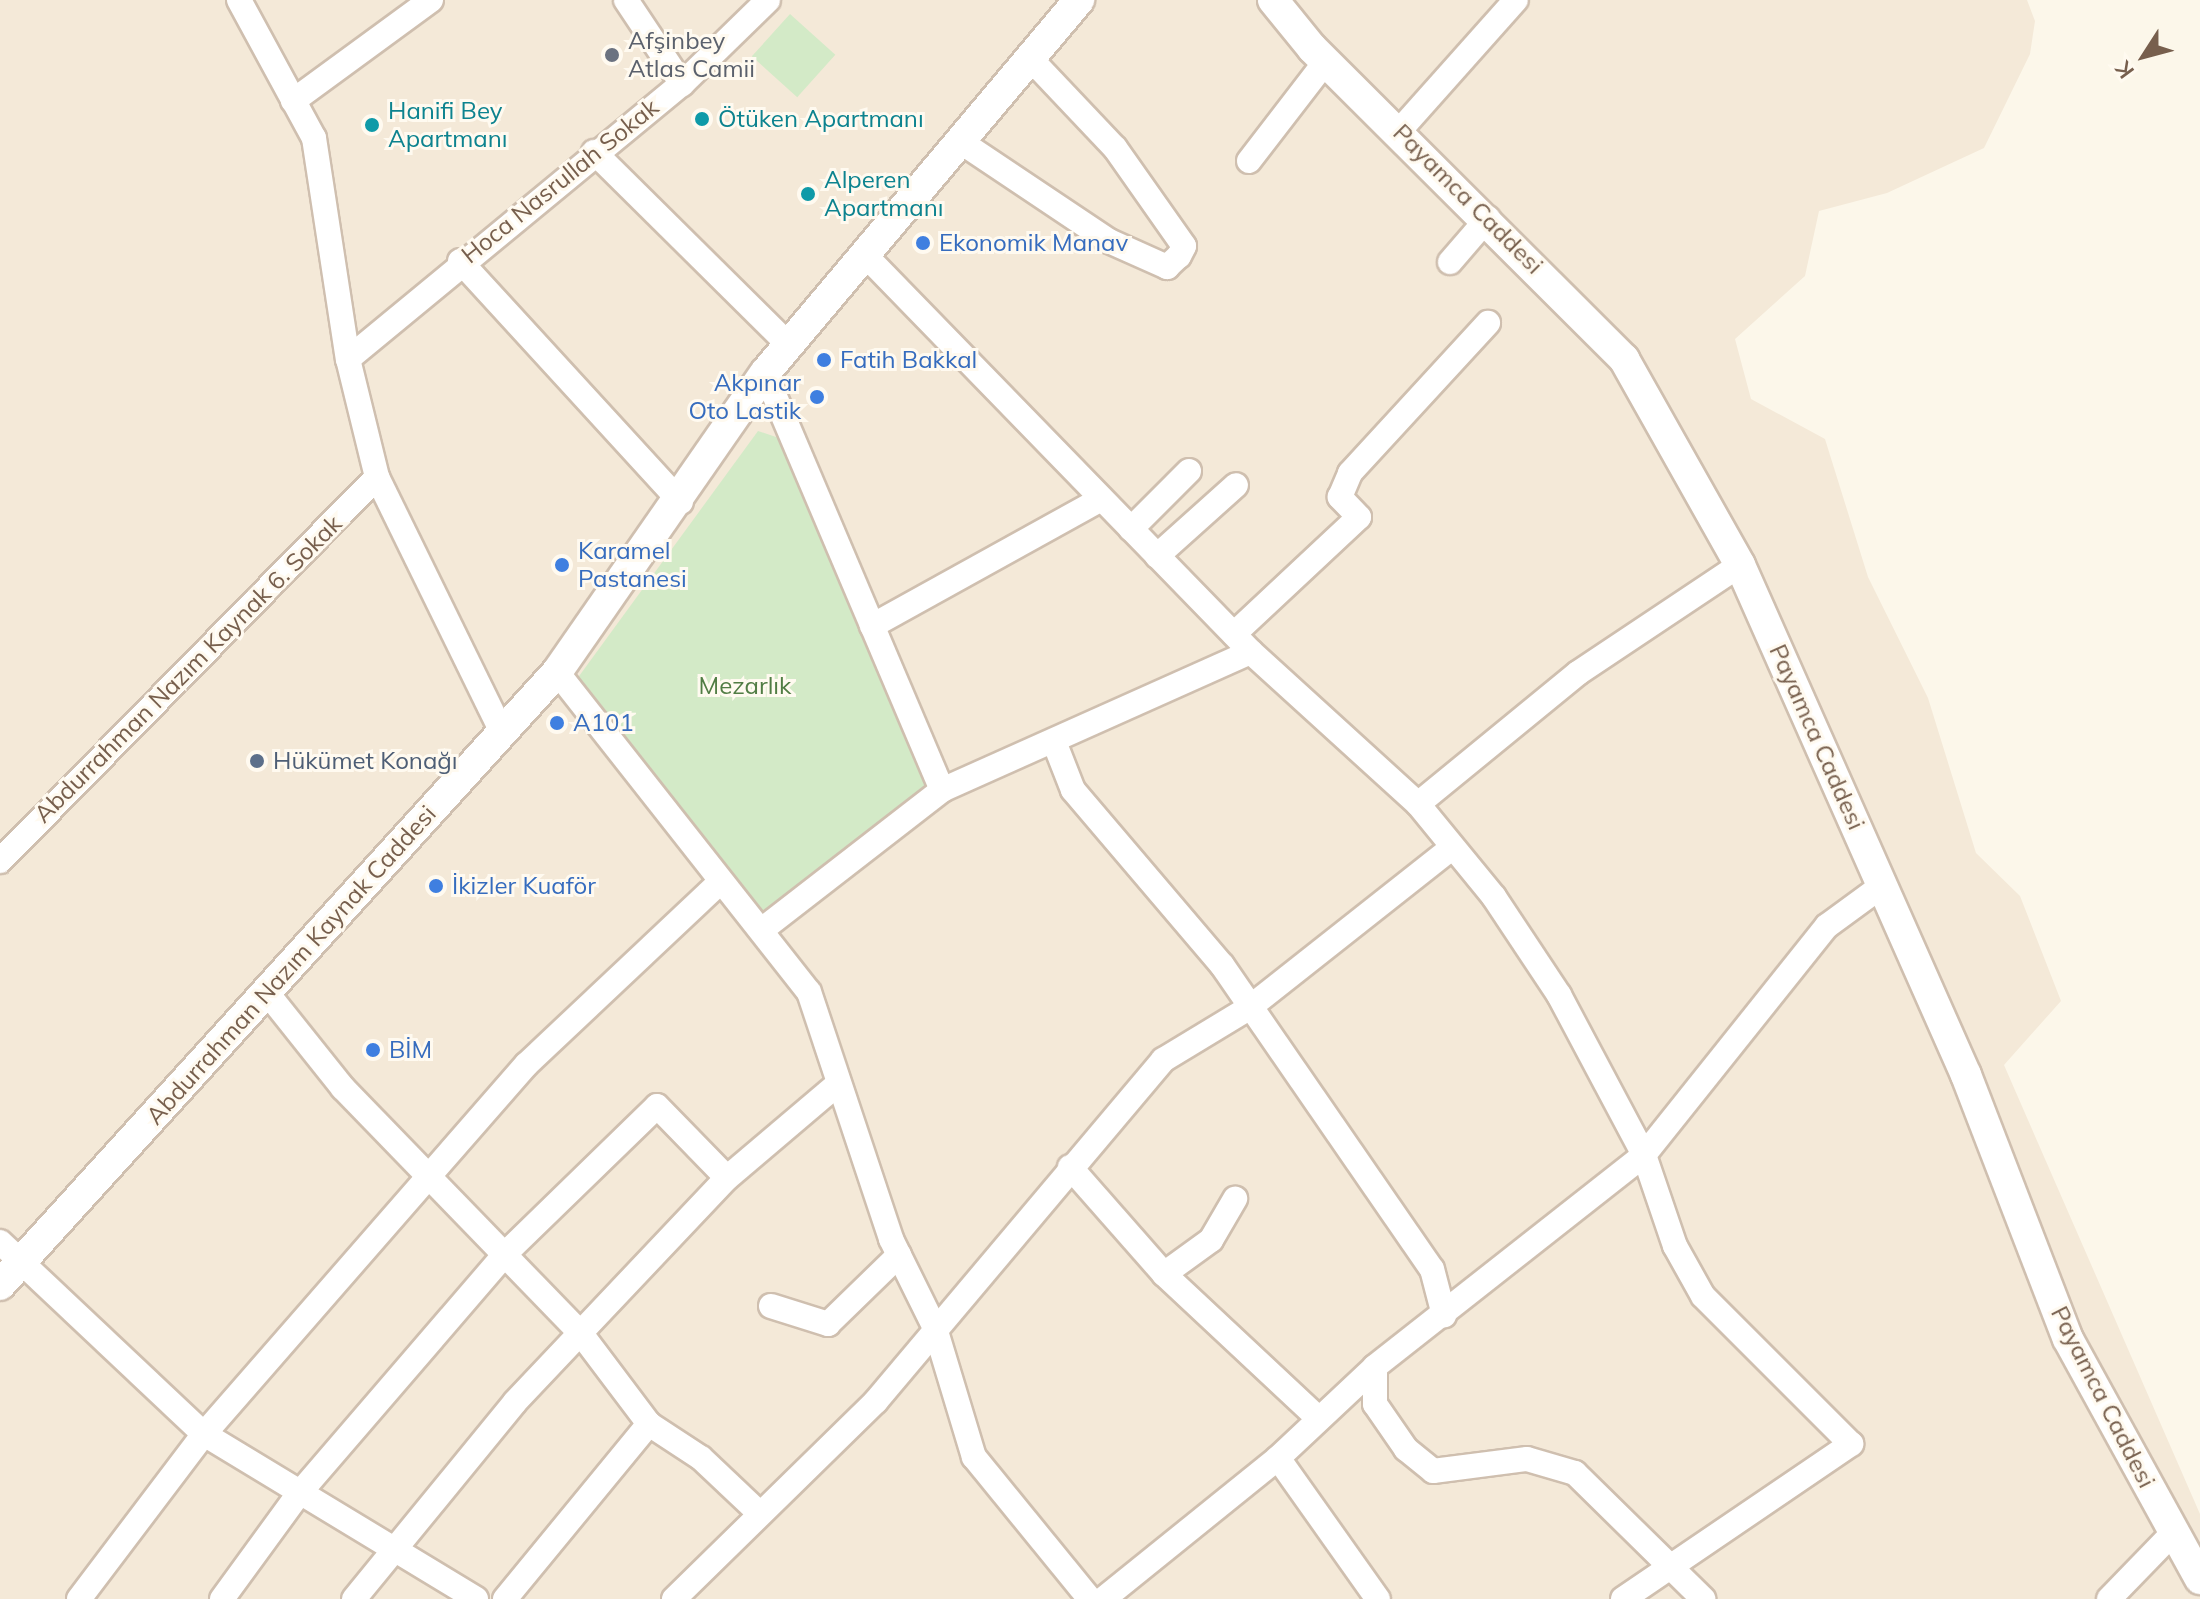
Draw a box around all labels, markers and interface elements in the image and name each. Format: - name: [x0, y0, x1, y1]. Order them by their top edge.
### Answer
- north arrow: [2104, 16, 2184, 96]
- place label: Afşinbey Atlas Camii: [628, 27, 755, 83]
- marker: Afşinbey Atlas Camii: [603, 46, 621, 64]
- text: K: [2109, 56, 2140, 84]
- street label: Hoca Nasrullah Sokak: [456, 93, 664, 269]
- place label: Hanifi Bey Apartmanı: [388, 97, 507, 153]
- place label: Ötüken Apartmanı: [718, 105, 924, 133]
- marker: Ötüken Apartmanı: [693, 110, 711, 128]
- marker: Hanifi Bey Apartmanı: [363, 116, 381, 134]
- street label: Payamca Caddesi: [1387, 118, 1549, 280]
- place label: Alperen Apartmanı: [824, 166, 943, 222]
- marker: Alperen Apartmanı: [799, 185, 817, 203]
- place label: Ekonomik Manav: [939, 229, 1128, 257]
- marker: Ekonomik Manav: [914, 234, 932, 252]
- place label: Fatih Bakkal: [840, 346, 977, 374]
- marker: Fatih Bakkal: [815, 351, 833, 369]
- place label: Akpınar Oto Lastik: [688, 369, 801, 425]
- marker: Akpınar Oto Lastik: [808, 388, 826, 406]
- street label: Abdurrahman Nazım Kaynak 6. Sokak: [28, 509, 348, 829]
- place label: Karamel Pastanesi: [578, 537, 687, 593]
- marker: Karamel Pastanesi: [553, 556, 571, 574]
- street label: Payamca Caddesi: [1763, 640, 1871, 834]
- park label: Mezarlık: [699, 672, 791, 700]
- place label: A101: [573, 709, 634, 737]
- marker: A101: [548, 714, 566, 732]
- place label: Hükümet Konağı: [273, 747, 458, 775]
- marker: Hükümet Konağı: [248, 752, 266, 770]
- street label: Abdurrahman Nazım Kaynak Caddesi: [140, 800, 442, 1130]
- place label: İkizler Kuaför: [452, 872, 596, 900]
- marker: İkizler Kuaför: [427, 877, 445, 895]
- place label: BİM: [389, 1036, 432, 1064]
- marker: BİM: [364, 1041, 382, 1059]
- street label: Payamca Caddesi: [2045, 1302, 2161, 1492]

